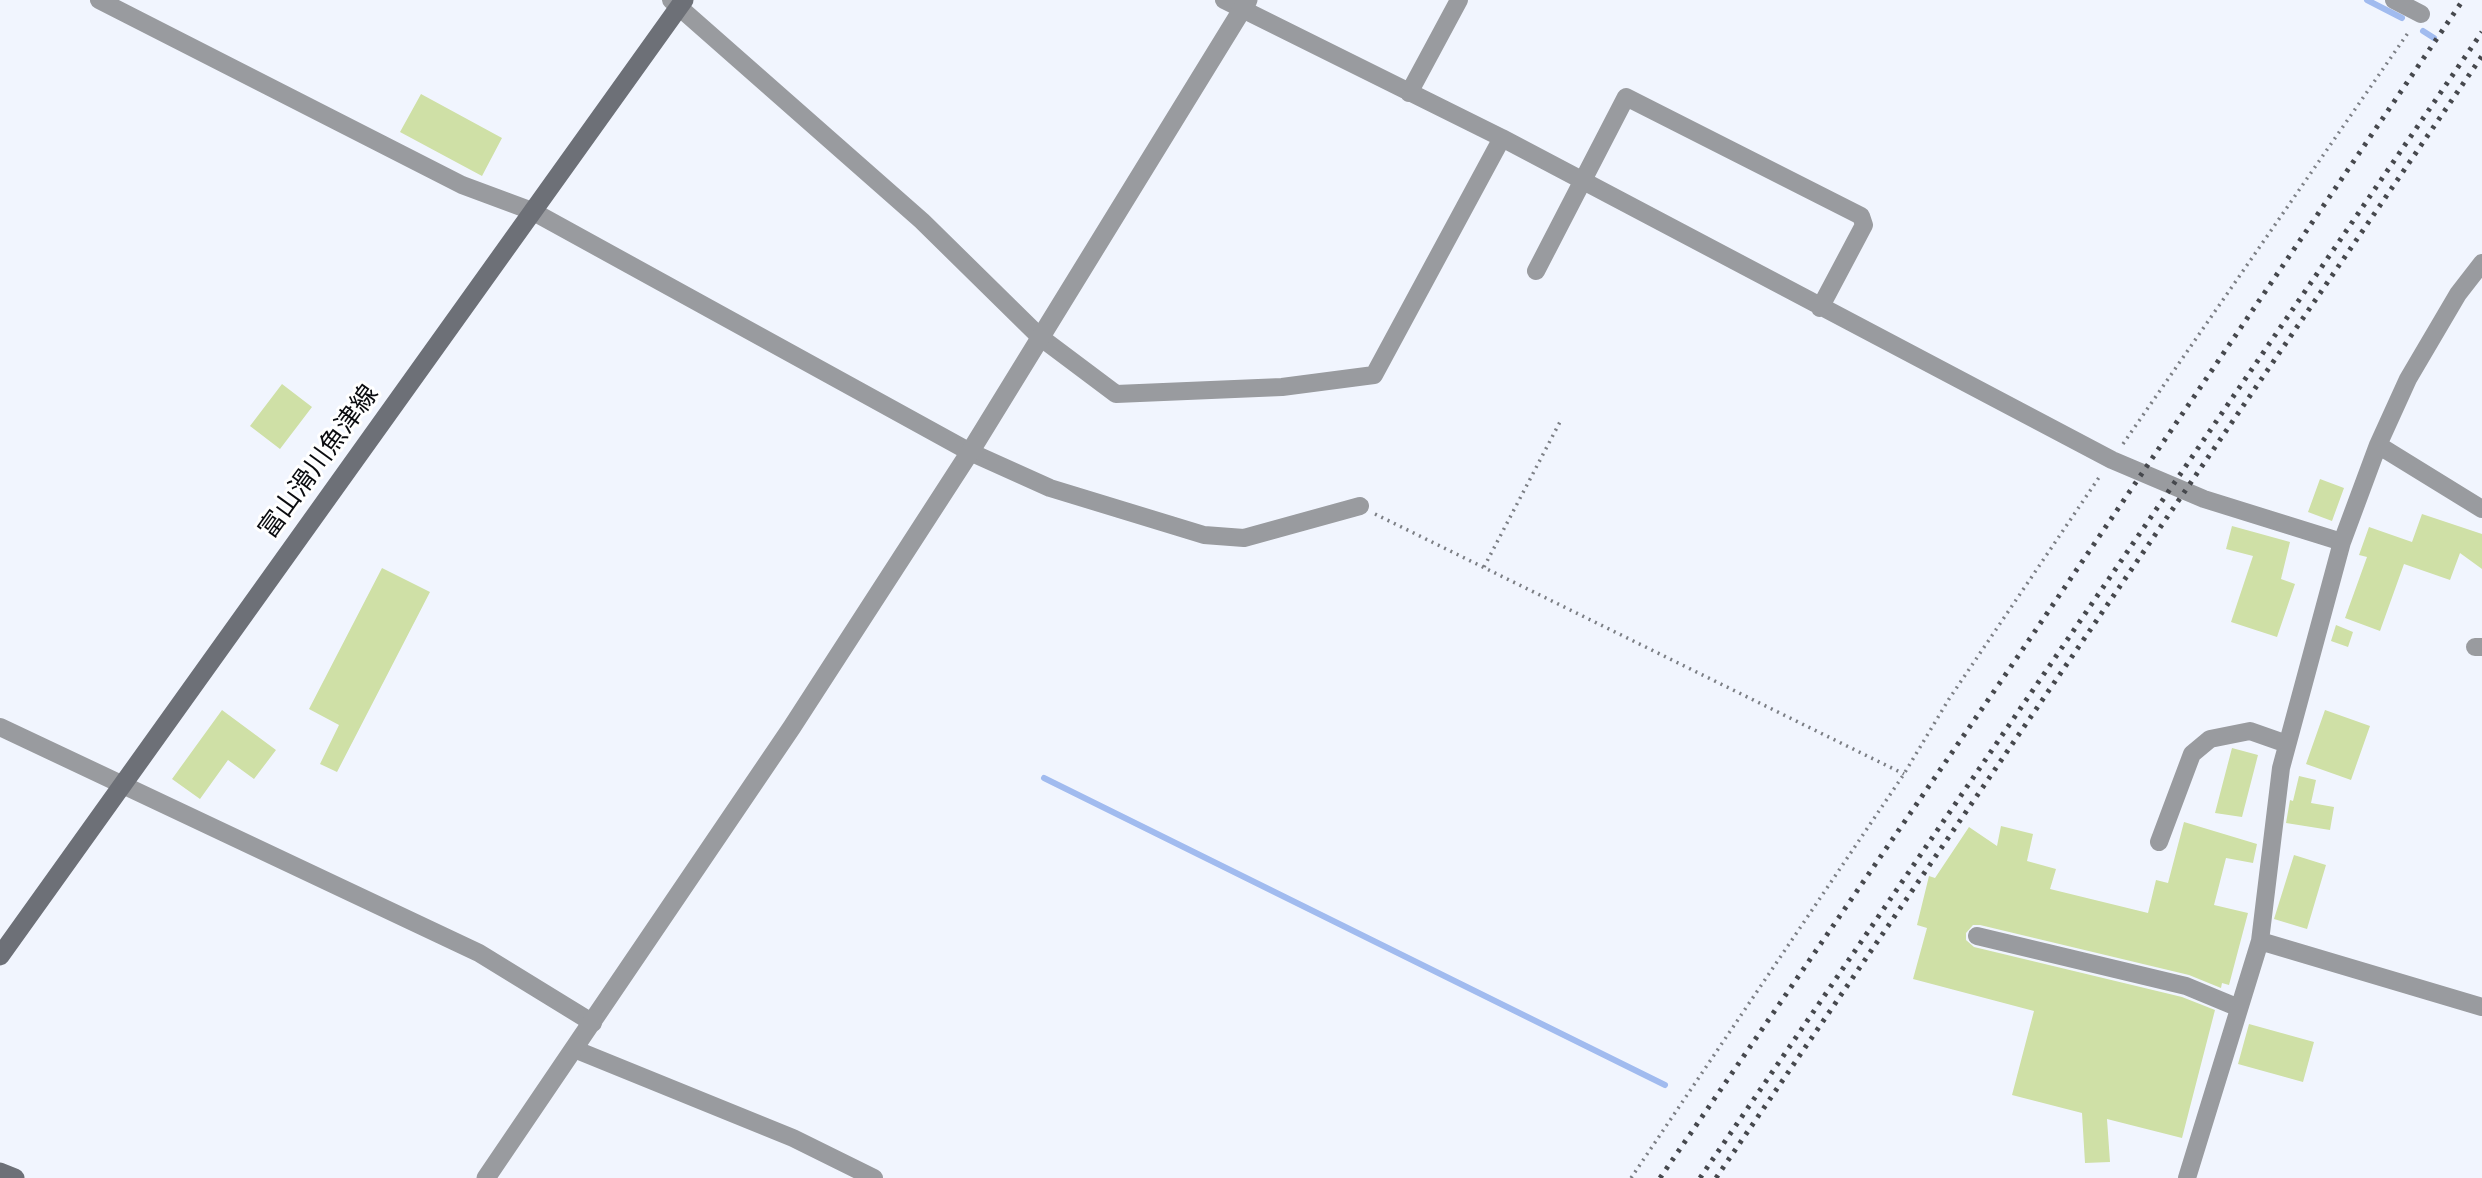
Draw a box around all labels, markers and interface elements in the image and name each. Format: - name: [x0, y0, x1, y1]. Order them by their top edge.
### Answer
- street label: 富山滑川魚津線: [253, 379, 385, 545]

